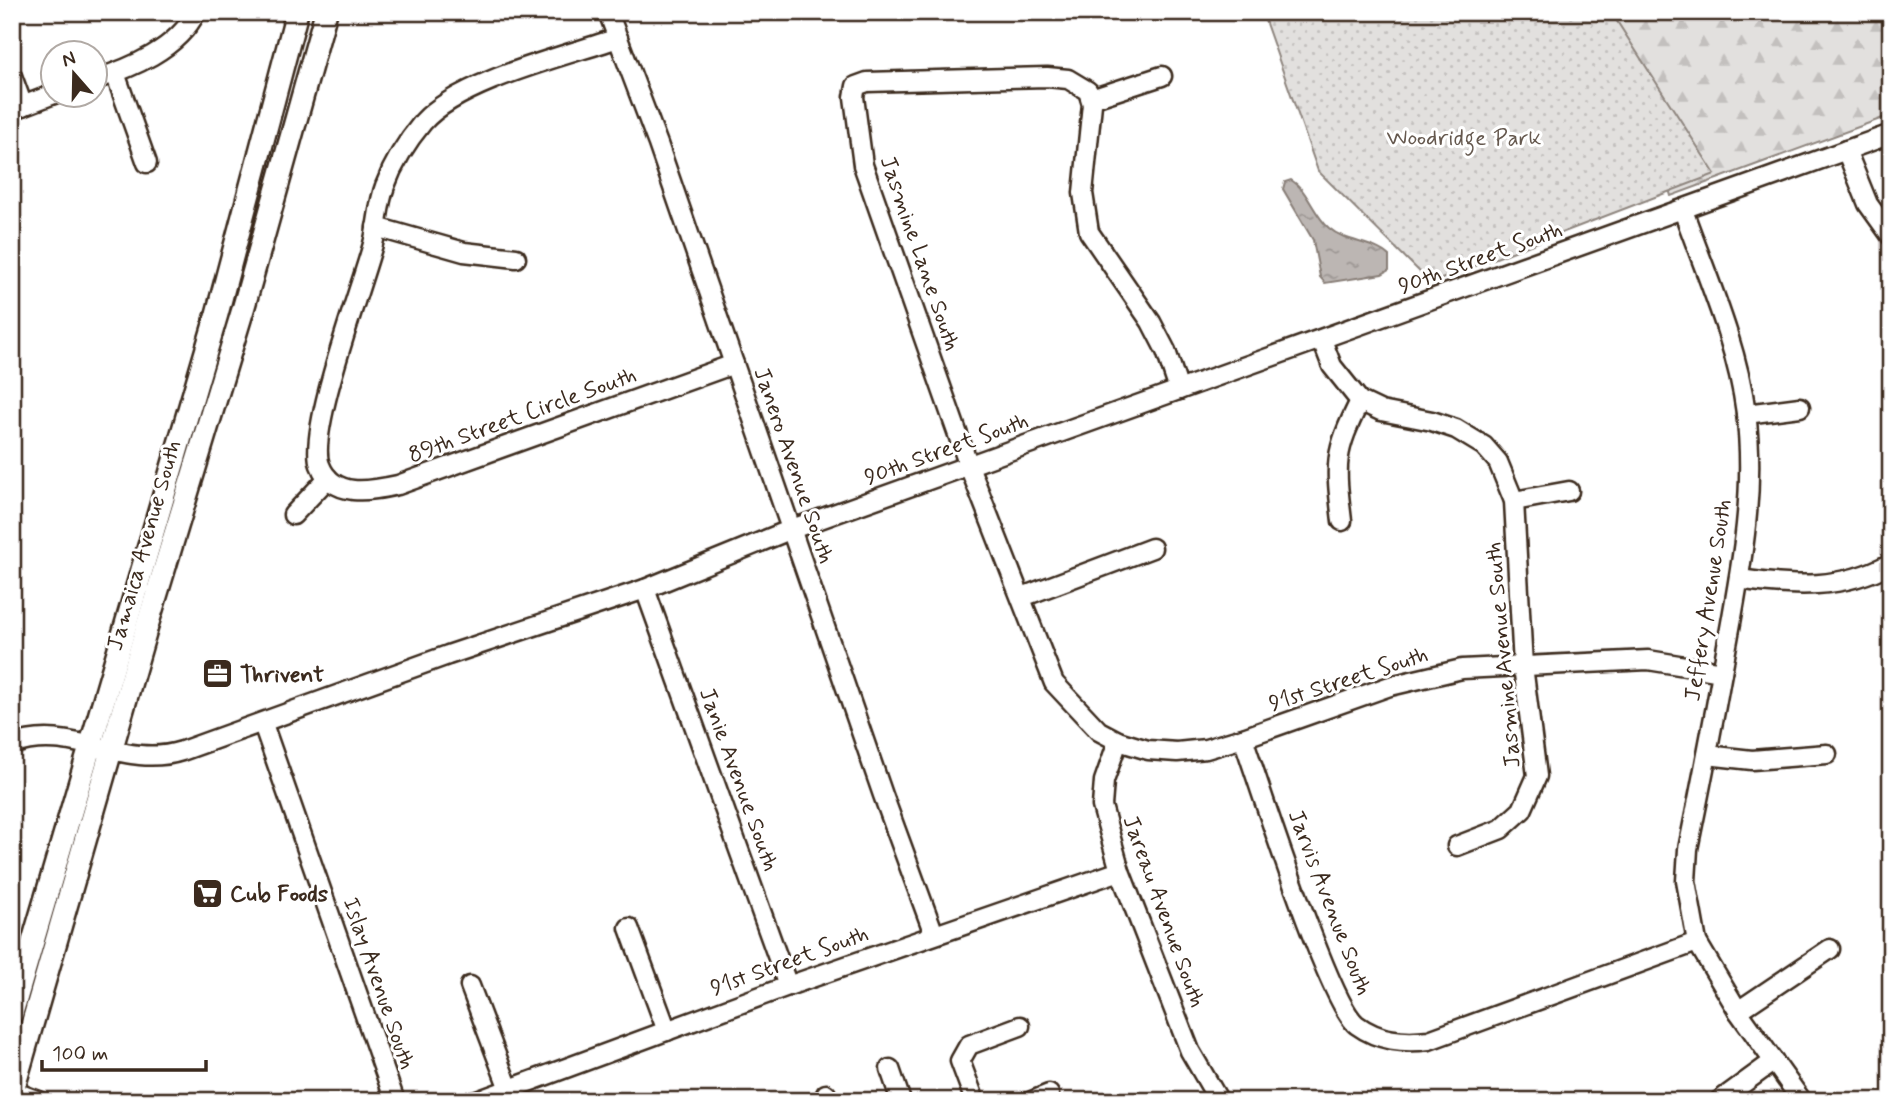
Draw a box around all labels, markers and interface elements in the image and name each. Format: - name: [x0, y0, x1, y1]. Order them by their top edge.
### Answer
- north arrow: [38, 38, 108, 108]
- text: N: [58, 46, 79, 73]
- park label: Woodridge Park: [1387, 124, 1541, 156]
- street label: Jasmine Lane South: [872, 152, 967, 355]
- street label: 90th Street South: [1395, 215, 1567, 302]
- street label: 89th Street Circle South: [404, 361, 641, 471]
- street label: Janero Avenue South: [745, 364, 841, 568]
- street label: 90th Street South: [861, 406, 1033, 493]
- street label: Jamaica Avenue South: [101, 437, 189, 654]
- street label: Jeffery Avenue South: [1678, 497, 1740, 704]
- street label: Jasmine Avenue South: [1479, 541, 1529, 769]
- street label: 91st Street South: [1265, 640, 1432, 720]
- office icon: Thrivent: [200, 657, 234, 691]
- place label: Thrivent: [240, 661, 324, 691]
- street label: Janie Avenue South: [691, 684, 785, 875]
- street label: Jarvis Avenue South: [1280, 806, 1378, 1000]
- street label: Jareau Avenue South: [1114, 811, 1212, 1012]
- supermarket icon: Cub Foods: [190, 876, 224, 910]
- place label: Cub Foods: [230, 880, 329, 910]
- street label: Islay Avenue South: [335, 894, 422, 1074]
- street label: 91st Street South: [707, 919, 873, 1004]
- scale bar: [42, 1029, 206, 1073]
- text: 100 m: [52, 1040, 108, 1068]

